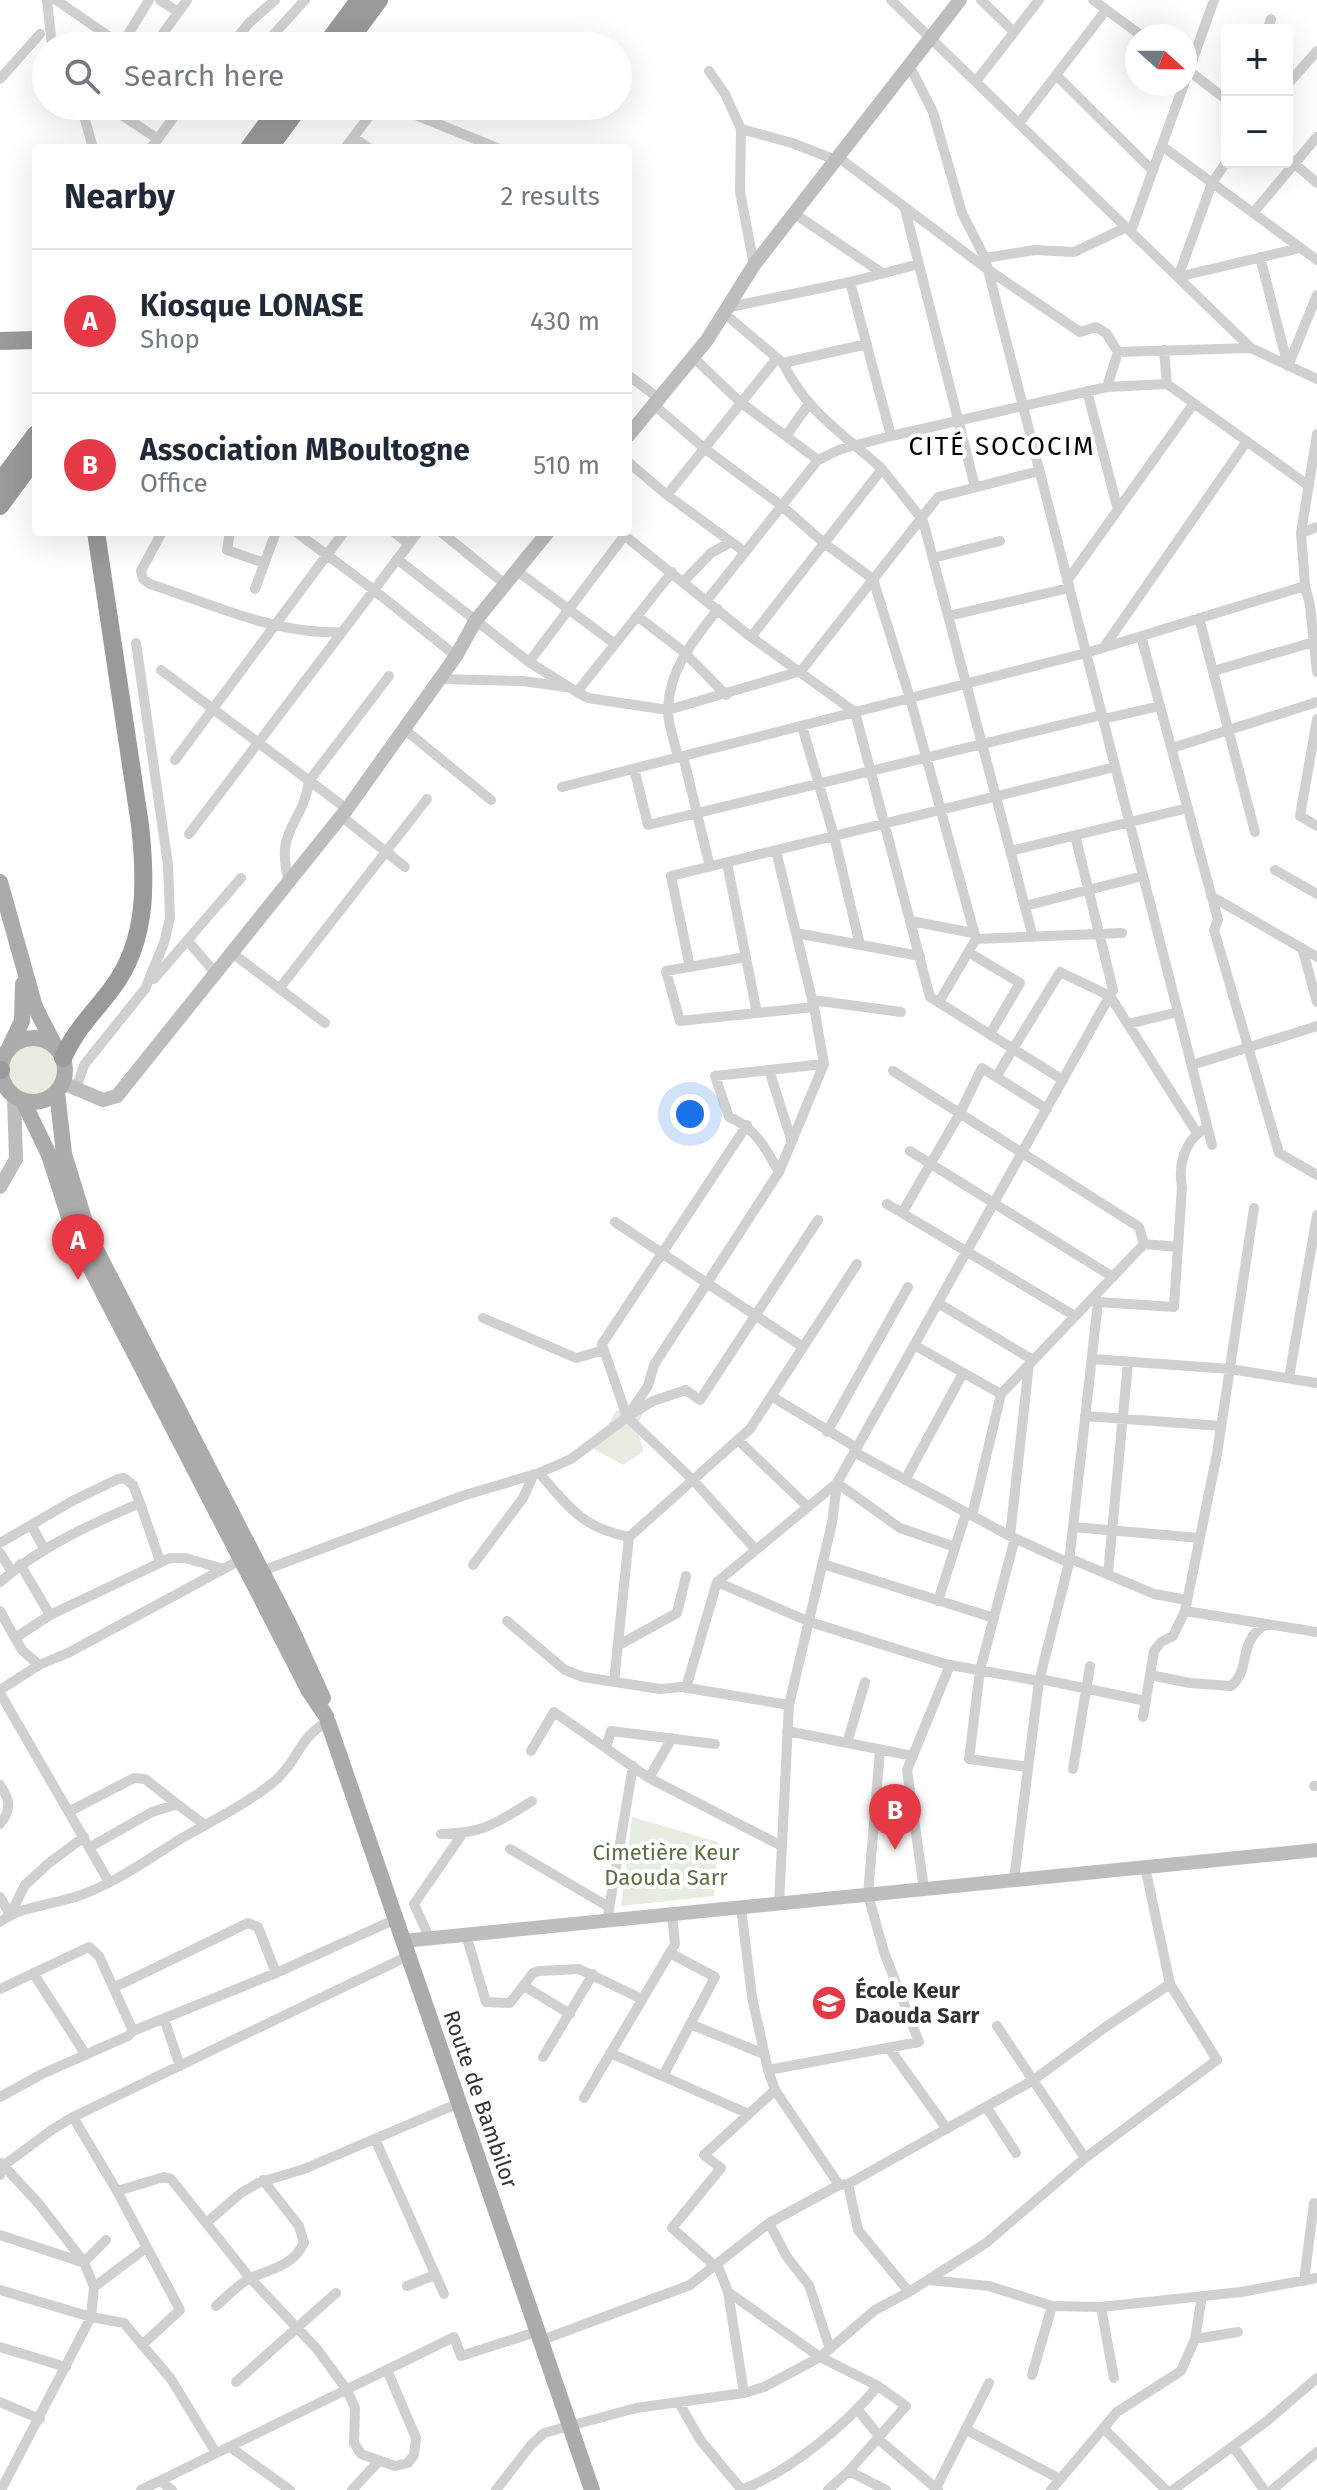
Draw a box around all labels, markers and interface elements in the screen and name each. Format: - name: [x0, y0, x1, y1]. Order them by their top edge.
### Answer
- north arrow: [1125, 24, 1197, 96]
- map controls: [1221, 24, 1293, 168]
- button: +: [1221, 24, 1293, 96]
- search box: [32, 32, 632, 120]
- icon: search: [60, 54, 104, 98]
- text: Search here: [124, 58, 284, 94]
- button: −: [1221, 96, 1293, 168]
- text: Nearby: [64, 176, 175, 217]
- text: 2 results: [500, 181, 600, 212]
- text: Kiosque LONASE: [140, 288, 364, 324]
- text: A: [82, 306, 98, 337]
- text: 430 m: [530, 306, 600, 337]
- text: Shop: [140, 324, 200, 355]
- district label: CITÉ SOCOCIM: [908, 431, 1096, 462]
- text: Association MBoultogne: [140, 432, 470, 468]
- text: B: [82, 450, 98, 481]
- text: 510 m: [533, 450, 600, 481]
- text: Office: [140, 468, 208, 499]
- your location: [670, 1094, 710, 1134]
- pin: A: [52, 1214, 104, 1280]
- pin: B: [869, 1784, 921, 1850]
- park label: Cimetière Keur Daouda Sarr: [592, 1839, 740, 1891]
- place label: École Keur Daouda Sarr: [855, 1977, 980, 2029]
- school or university icon: École Keur Daouda Sarr: [810, 1984, 848, 2022]
- street label: Route de Bambilor: [437, 2007, 524, 2192]

